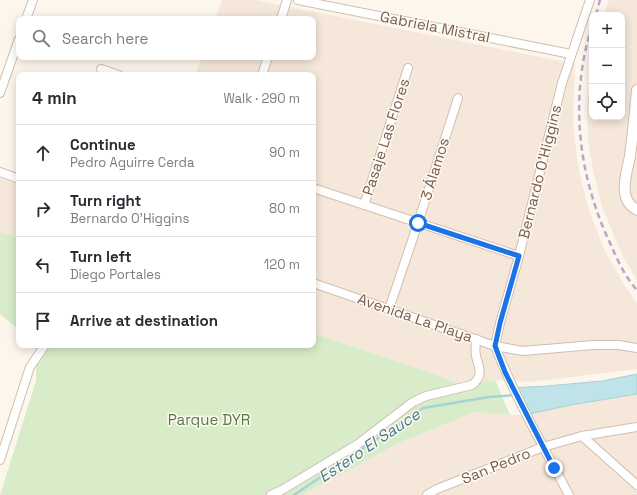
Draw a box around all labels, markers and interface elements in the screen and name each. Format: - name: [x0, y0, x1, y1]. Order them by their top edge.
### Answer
- street label: Gabriela Mistral: [379, 7, 492, 46]
- map controls: [589, 12, 625, 120]
- button: +: [589, 12, 625, 48]
- search box: [16, 16, 316, 60]
- icon: search: [30, 27, 52, 49]
- text: Search here: [62, 29, 148, 48]
- button: −: [589, 48, 625, 84]
- street label: Pasaje Las Flores: [358, 76, 413, 198]
- button: locate: [589, 84, 625, 120]
- text: 4 min: [32, 87, 77, 109]
- text: Walk · 290 m: [223, 90, 300, 107]
- street label: Bernardo O'Higgins: [514, 103, 565, 241]
- text: Continue: [70, 135, 136, 154]
- street label: 3 Álamos: [416, 135, 453, 202]
- icon: ahead: [32, 142, 54, 164]
- text: 90 m: [269, 144, 300, 161]
- text: Pedro Aguirre Cerda: [70, 154, 194, 171]
- text: Turn right: [70, 191, 141, 210]
- icon: right: [32, 198, 54, 220]
- text: 80 m: [269, 200, 300, 217]
- text: Bernardo O'Higgins: [70, 210, 189, 227]
- route start: [409, 214, 427, 232]
- text: Turn left: [70, 247, 132, 266]
- icon: left: [32, 254, 54, 276]
- text: 120 m: [264, 256, 300, 273]
- text: Diego Portales: [70, 266, 161, 283]
- street label: Avenida La Playa: [355, 289, 476, 346]
- icon: arrive: [32, 310, 54, 332]
- text: Arrive at destination: [70, 311, 218, 330]
- water label: Estero El Sauce: [314, 403, 425, 487]
- park label: Parque DYR: [168, 410, 250, 429]
- street label: San Pedro: [458, 443, 533, 488]
- route end: [545, 459, 563, 477]

